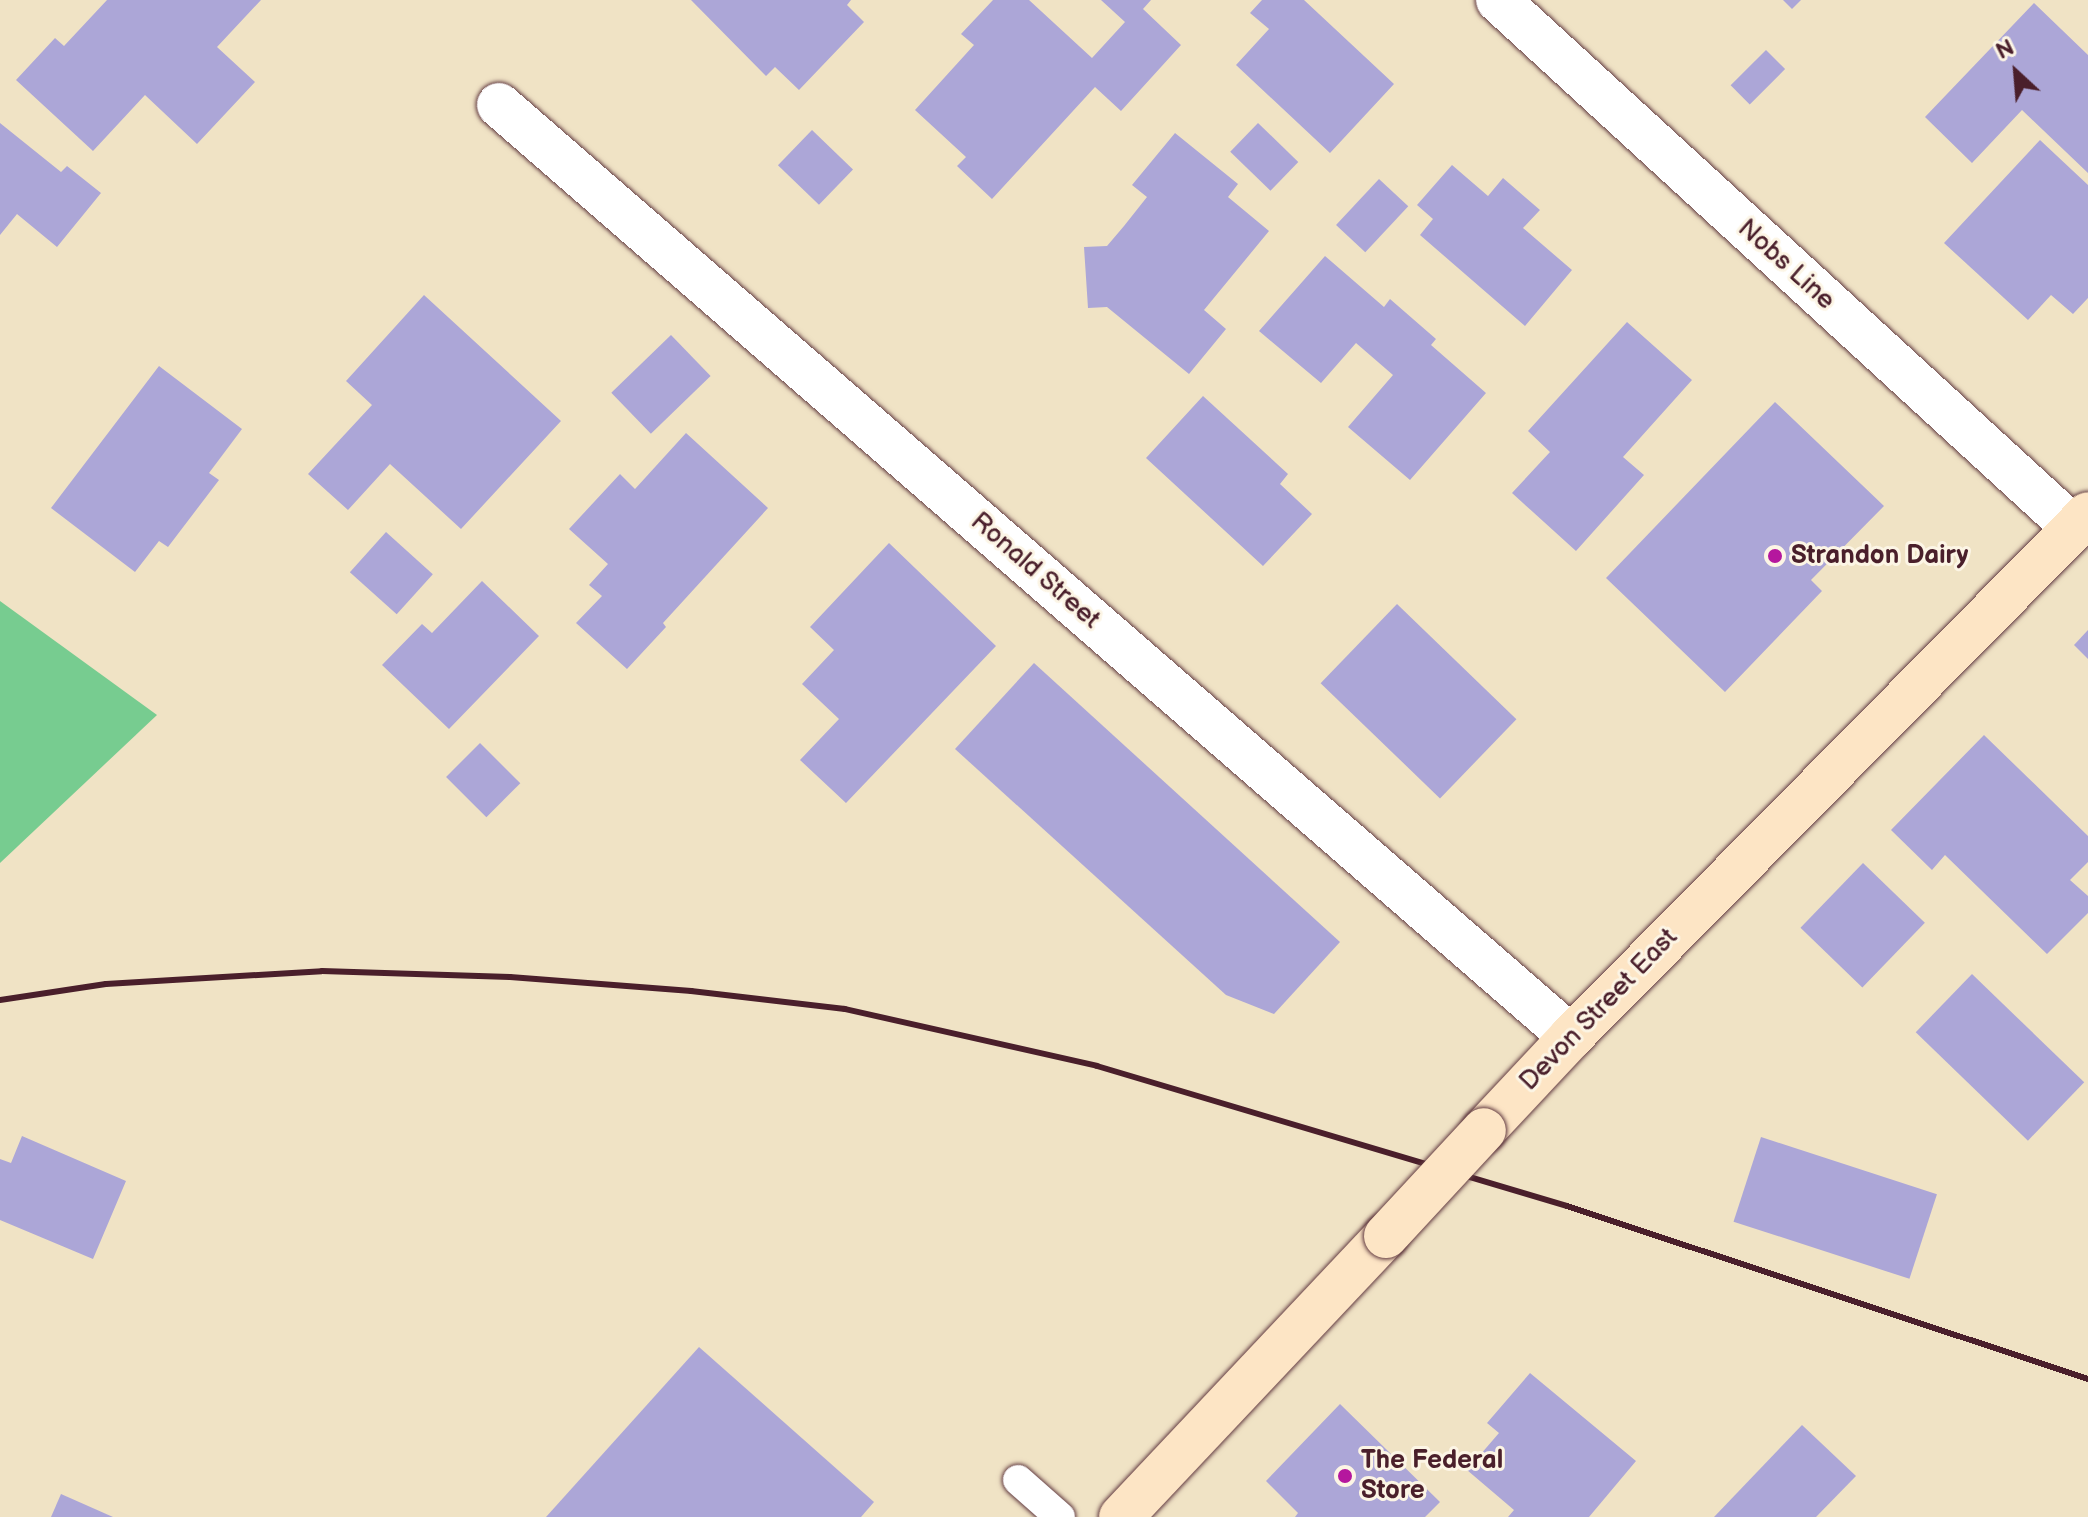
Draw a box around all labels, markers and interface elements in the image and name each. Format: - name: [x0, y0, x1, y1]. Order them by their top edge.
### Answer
- north arrow: [1976, 32, 2056, 112]
- text: N: [1992, 34, 2019, 66]
- street label: Nobs Line: [1731, 213, 1841, 317]
- street label: Ronald Street: [964, 506, 1106, 636]
- place label: Strandon Dairy: [1791, 540, 1968, 572]
- marker: Strandon Dairy: [1766, 547, 1784, 565]
- street label: Devon Street East: [1514, 922, 1684, 1098]
- place label: The Federal Store: [1361, 1445, 1503, 1506]
- marker: The Federal Store: [1336, 1467, 1354, 1485]

